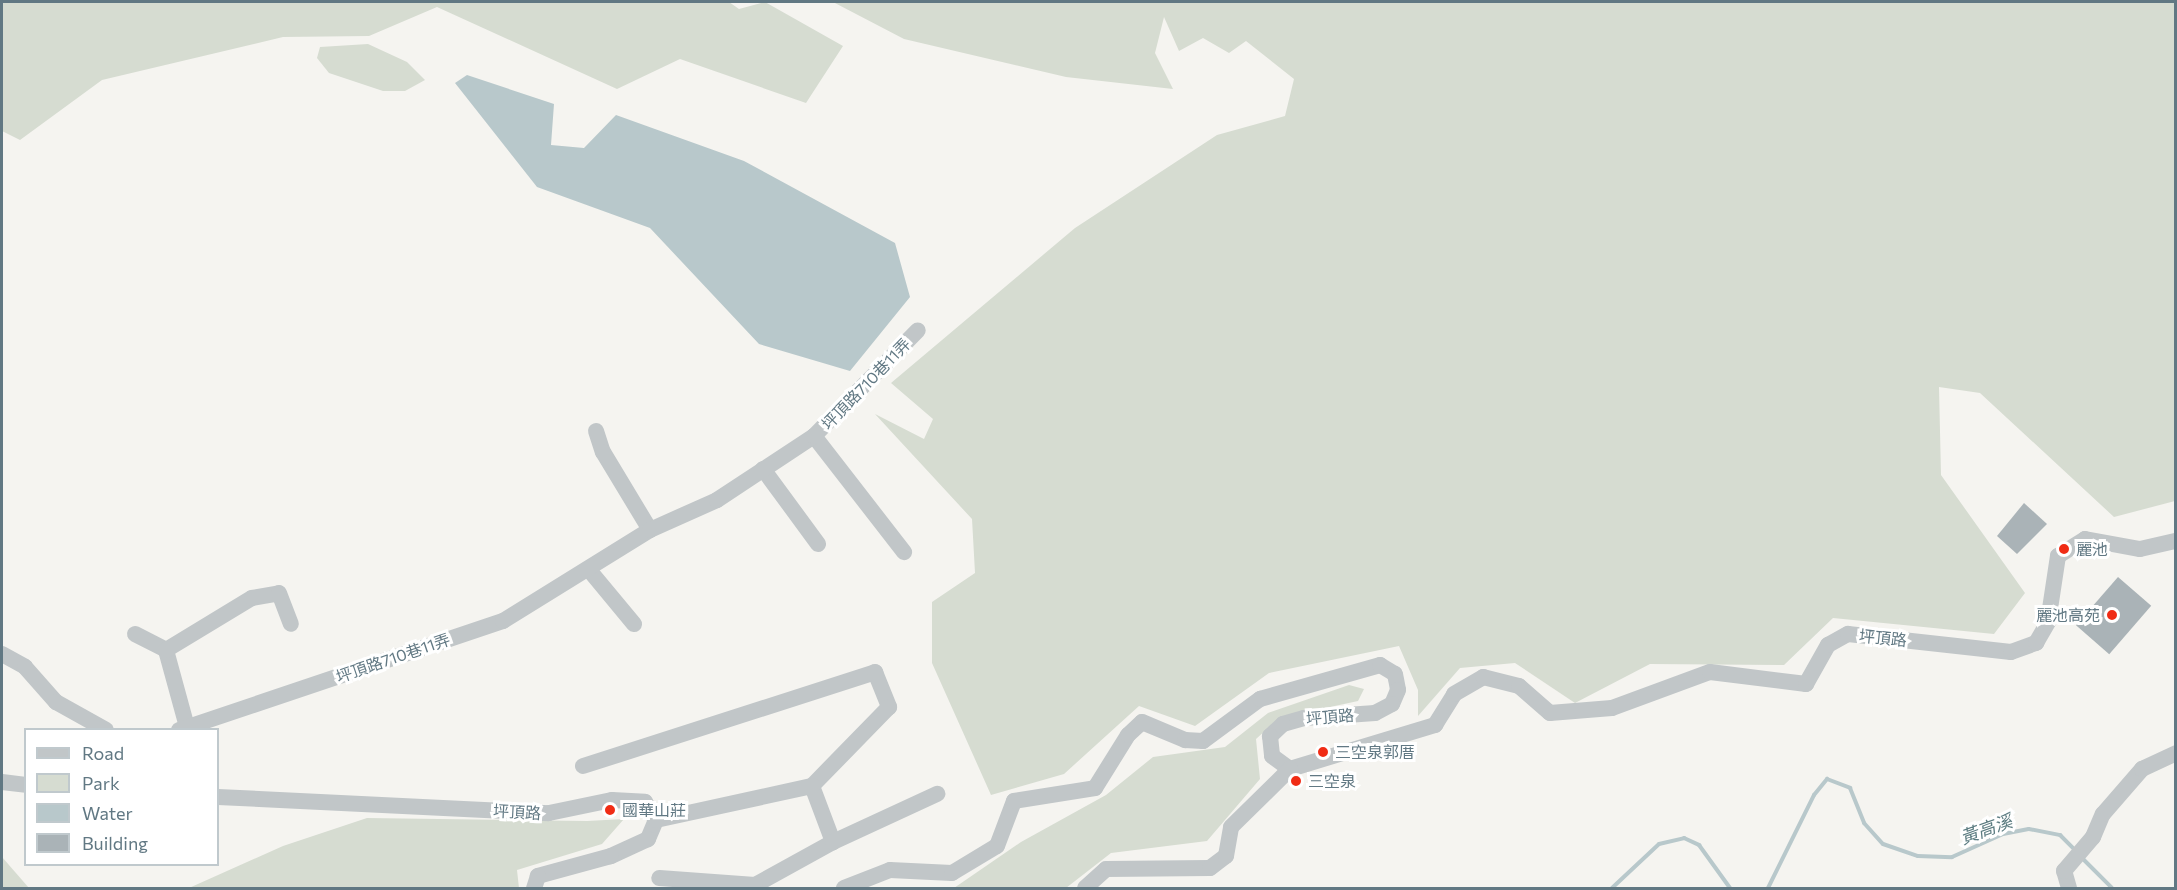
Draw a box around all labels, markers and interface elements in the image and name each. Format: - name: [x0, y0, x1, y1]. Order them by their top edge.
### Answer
- street label: 坪頂路710巷11弄: [818, 334, 914, 434]
- place label: 麗池: [2076, 539, 2108, 559]
- marker: 麗池: [2057, 542, 2071, 556]
- place label: 麗池高苑: [2036, 605, 2100, 625]
- marker: 麗池高苑: [2105, 608, 2119, 622]
- street label: 坪頂路: [1858, 626, 1908, 650]
- street label: 坪頂路710巷11弄: [333, 629, 453, 687]
- street label: 坪頂路: [1305, 705, 1355, 729]
- legend: [24, 728, 219, 866]
- text: Road: [82, 742, 124, 764]
- place label: 三空泉郭厝: [1335, 742, 1415, 762]
- marker: 三空泉郭厝: [1316, 745, 1330, 759]
- place label: 三空泉: [1308, 771, 1356, 791]
- text: Park: [82, 772, 120, 794]
- marker: 三空泉: [1289, 774, 1303, 788]
- place label: 國華山莊: [622, 800, 686, 820]
- street label: 坪頂路: [493, 801, 541, 823]
- text: Water: [82, 802, 133, 824]
- marker: 國華山莊: [603, 803, 617, 817]
- water label: 黃高溪: [1957, 810, 2015, 848]
- text: Building: [82, 832, 148, 854]

